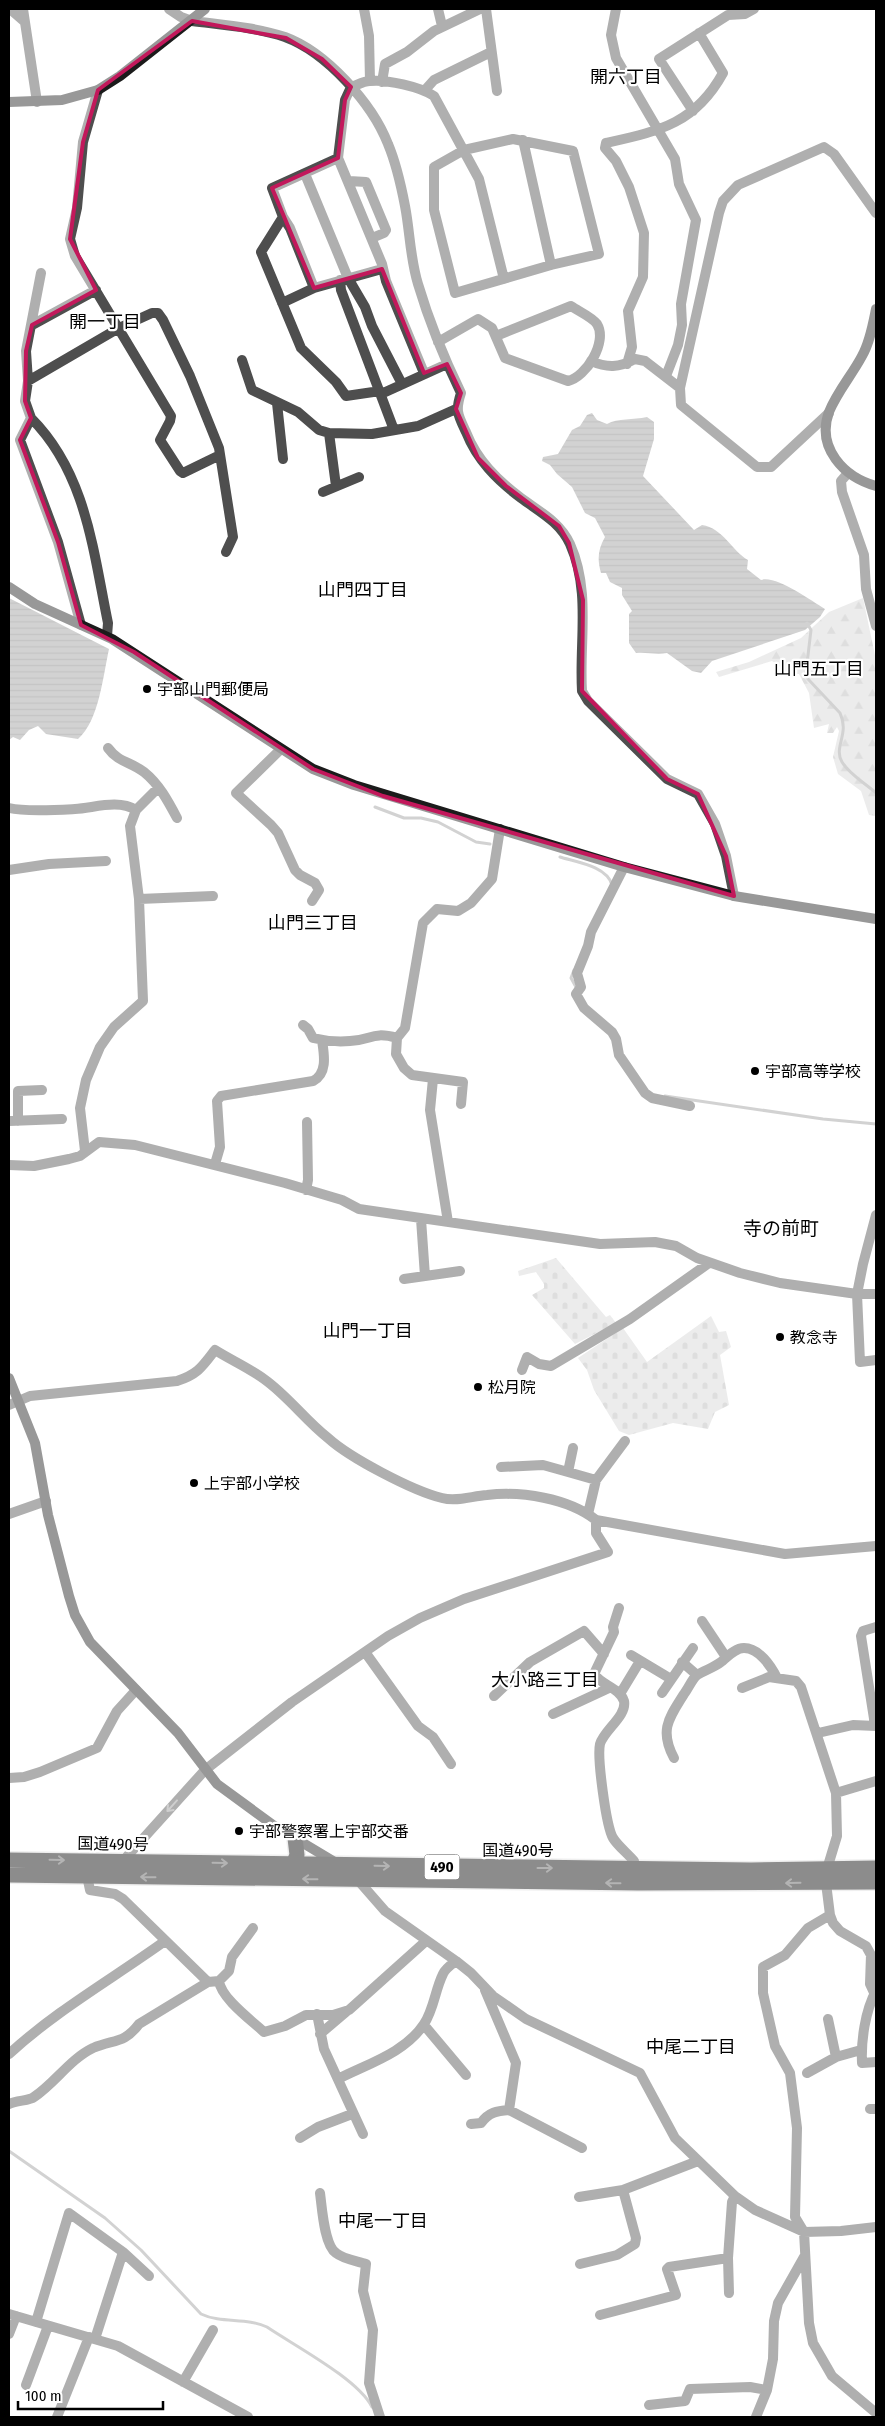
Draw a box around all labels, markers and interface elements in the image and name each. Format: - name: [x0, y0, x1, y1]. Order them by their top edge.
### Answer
- district label: 開六丁目: [590, 66, 662, 88]
- district label: 開一丁目: [69, 311, 141, 333]
- district label: 山門四丁目: [318, 579, 408, 601]
- district label: 山門五丁目: [774, 658, 864, 680]
- place label: 宇部山門郵便局: [157, 680, 269, 699]
- marker: 宇部山門郵便局: [141, 683, 153, 695]
- district label: 山門三丁目: [268, 912, 358, 934]
- place label: 宇部高等学校: [765, 1062, 861, 1081]
- marker: 宇部高等学校: [749, 1065, 761, 1077]
- district label: 寺の前町: [743, 1217, 819, 1240]
- district label: 山門一丁目: [323, 1320, 413, 1342]
- place label: 教念寺: [790, 1328, 838, 1347]
- marker: 教念寺: [774, 1331, 786, 1343]
- place label: 松月院: [488, 1378, 536, 1397]
- marker: 松月院: [472, 1381, 484, 1393]
- place label: 上宇部小学校: [204, 1474, 300, 1493]
- marker: 上宇部小学校: [188, 1477, 200, 1489]
- district label: 大小路三丁目: [491, 1669, 599, 1691]
- one-way arrow: [166, 1800, 178, 1813]
- place label: 宇部警察署上宇部交番: [249, 1822, 409, 1841]
- marker: 宇部警察署上宇部交番: [233, 1825, 245, 1837]
- street label: 国道490号: [77, 1834, 149, 1854]
- street label: 国道490号: [482, 1841, 554, 1860]
- road number: 490: [424, 1854, 460, 1880]
- one-way arrow: [49, 1855, 65, 1865]
- one-way arrow: [212, 1858, 228, 1868]
- one-way arrow: [374, 1861, 390, 1871]
- one-way arrow: [536, 1863, 553, 1873]
- one-way arrow: [140, 1872, 156, 1882]
- one-way arrow: [302, 1874, 318, 1884]
- one-way arrow: [605, 1878, 621, 1888]
- one-way arrow: [785, 1878, 801, 1888]
- district label: 中尾二丁目: [646, 2036, 736, 2058]
- district label: 中尾一丁目: [338, 2210, 428, 2232]
- scale bar: [18, 2378, 162, 2410]
- text: 100 m: [25, 2387, 62, 2405]

